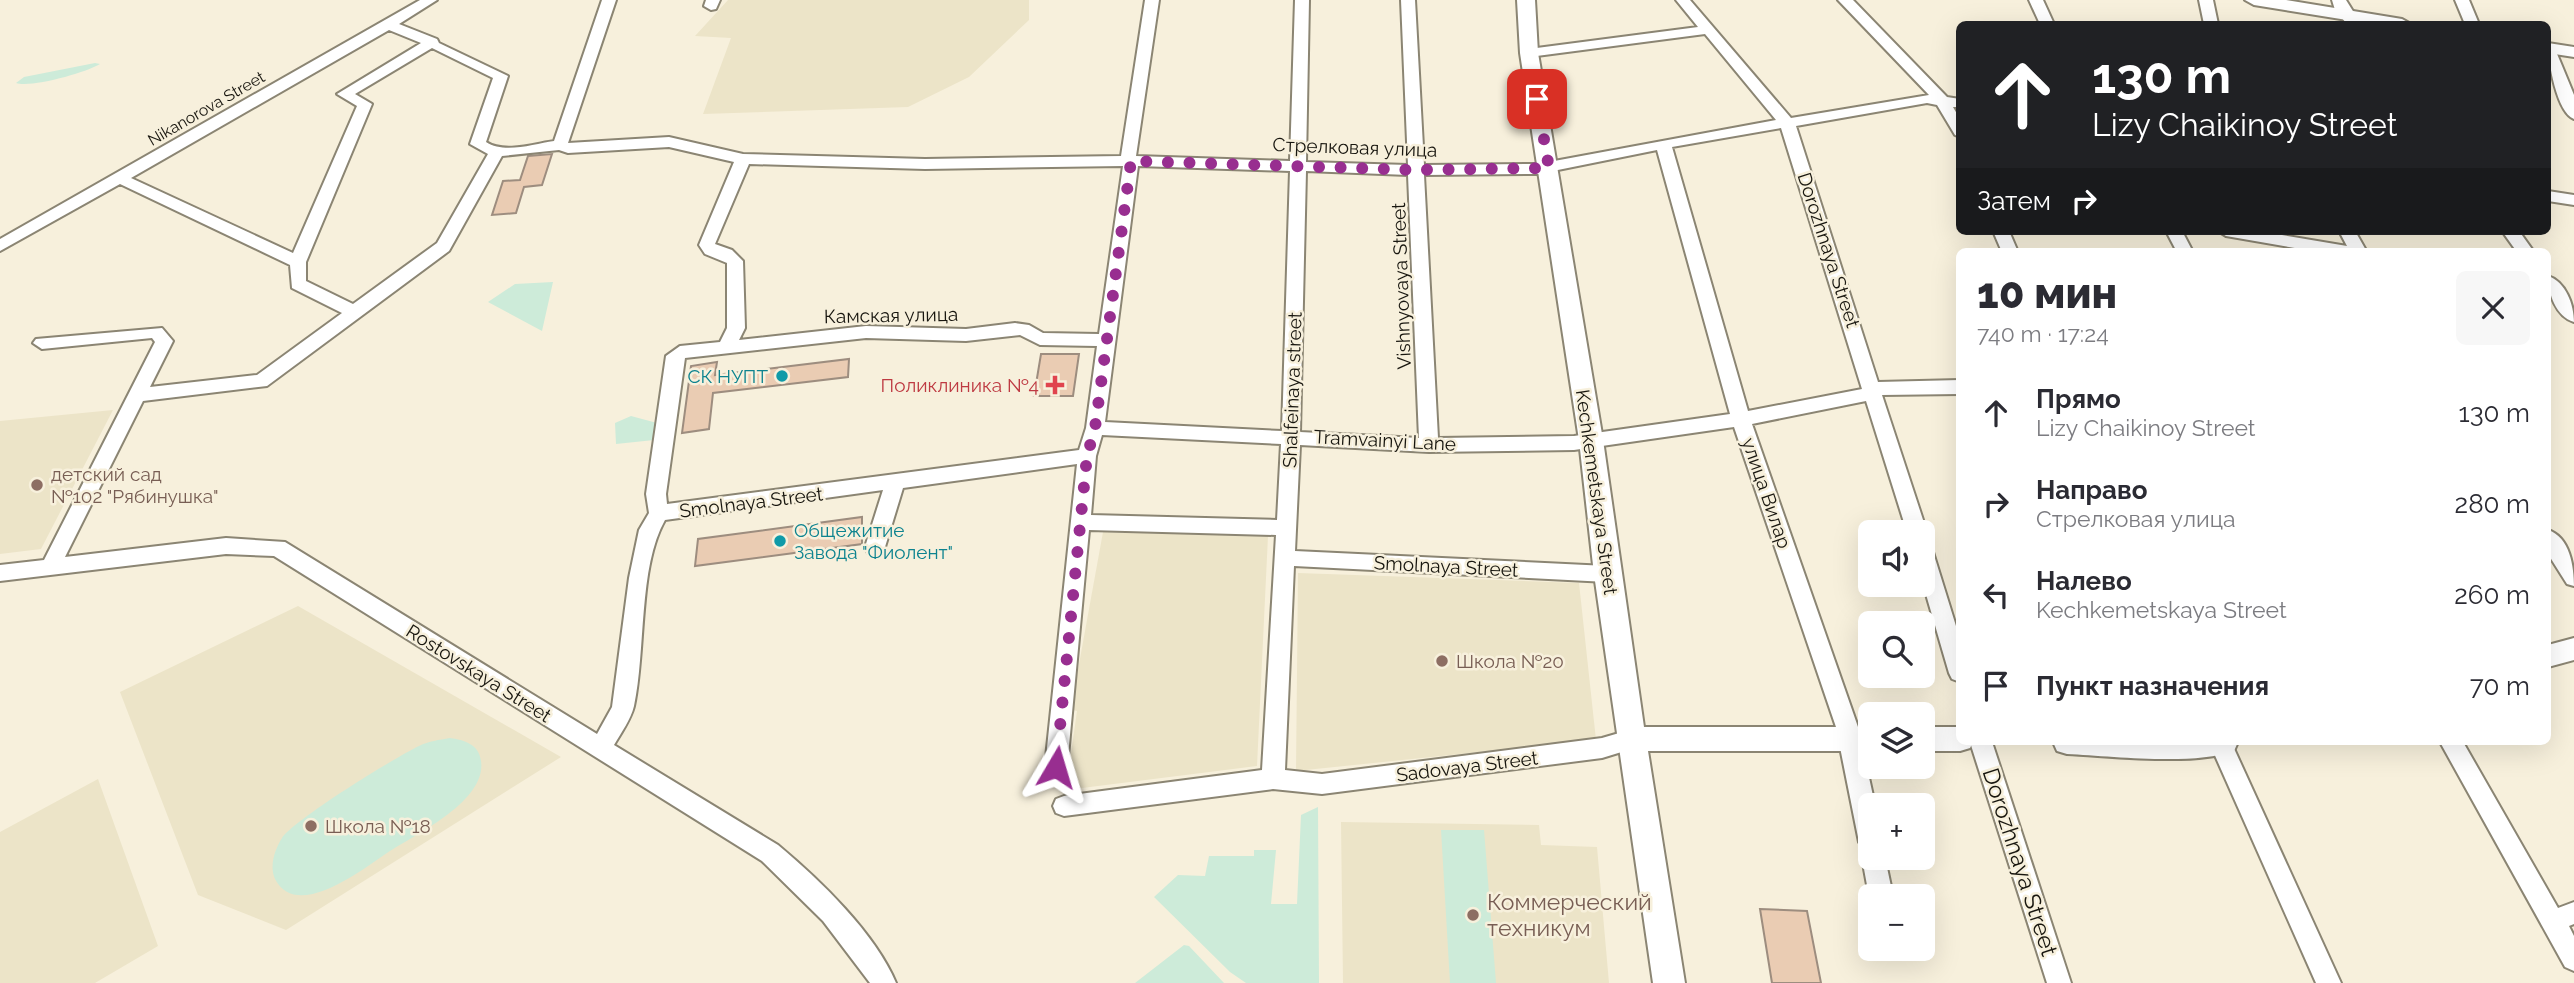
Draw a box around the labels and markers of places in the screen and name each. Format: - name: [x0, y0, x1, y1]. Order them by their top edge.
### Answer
- pin: [1507, 69, 1567, 129]
- place label: СК НУПТ: [687, 365, 768, 387]
- marker: СК НУПТ: [774, 368, 790, 384]
- place label: Поликлиника №4: [881, 374, 1039, 396]
- marker: Поликлиника №4: [1045, 375, 1065, 395]
- place label: детский сад №102 "Рябинушка": [51, 463, 219, 507]
- marker: детский сад №102 "Рябинушка": [29, 477, 45, 493]
- place label: Общежитие Завода "Фиолент": [794, 519, 953, 563]
- marker: Общежитие Завода "Фиолент": [772, 533, 788, 549]
- place label: Школа №20: [1456, 650, 1564, 672]
- marker: Школа №20: [1434, 653, 1450, 669]
- place label: Школа №18: [325, 815, 431, 837]
- marker: Школа №18: [303, 818, 319, 834]
- place label: Коммерческий техникум: [1487, 888, 1652, 941]
- marker: Коммерческий техникум: [1465, 907, 1481, 923]

